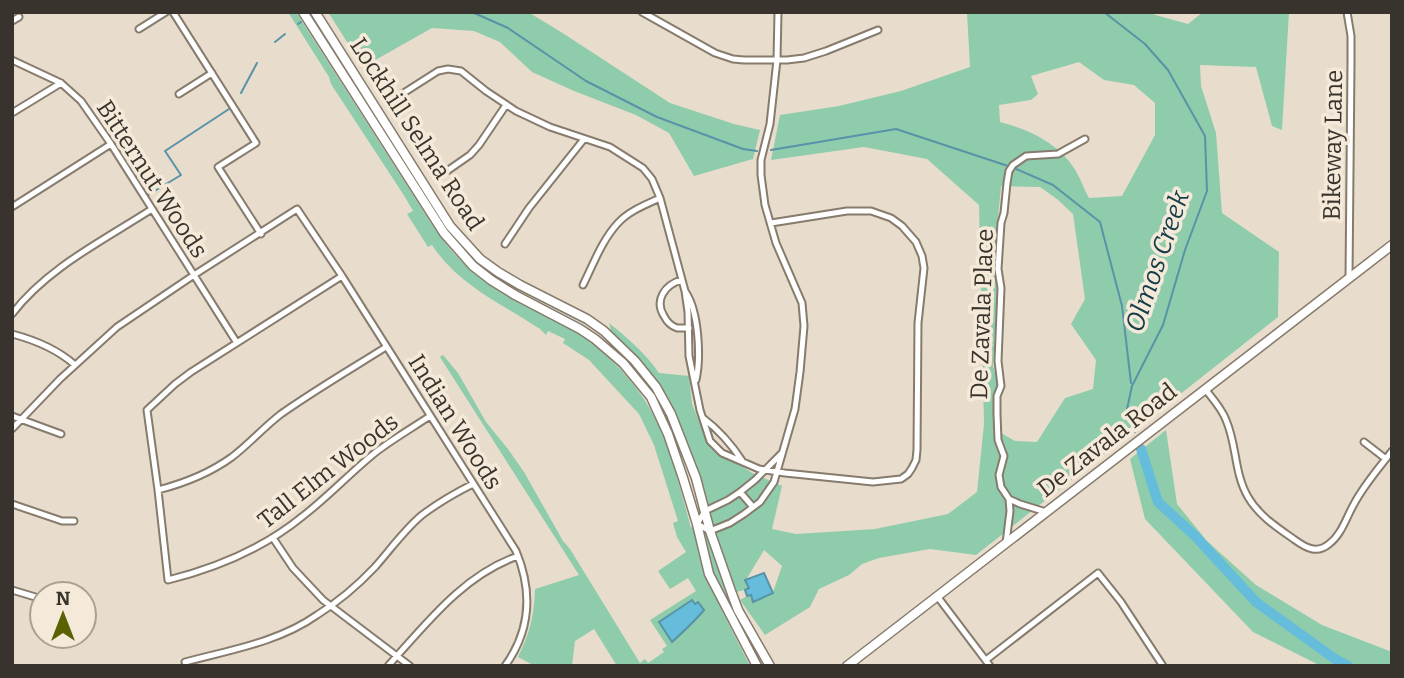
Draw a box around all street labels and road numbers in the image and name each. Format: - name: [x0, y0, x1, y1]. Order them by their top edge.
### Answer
- street label: Lockhill Selma Road: [344, 32, 490, 236]
- street label: Bikeway Lane: [1318, 69, 1348, 221]
- street label: Bitternut Woods: [91, 95, 213, 263]
- street label: De Zavala Place: [965, 228, 999, 400]
- street label: Indian Woods: [402, 349, 508, 495]
- street label: De Zavala Road: [1032, 377, 1182, 503]
- street label: Tall Elm Woods: [252, 408, 404, 534]

